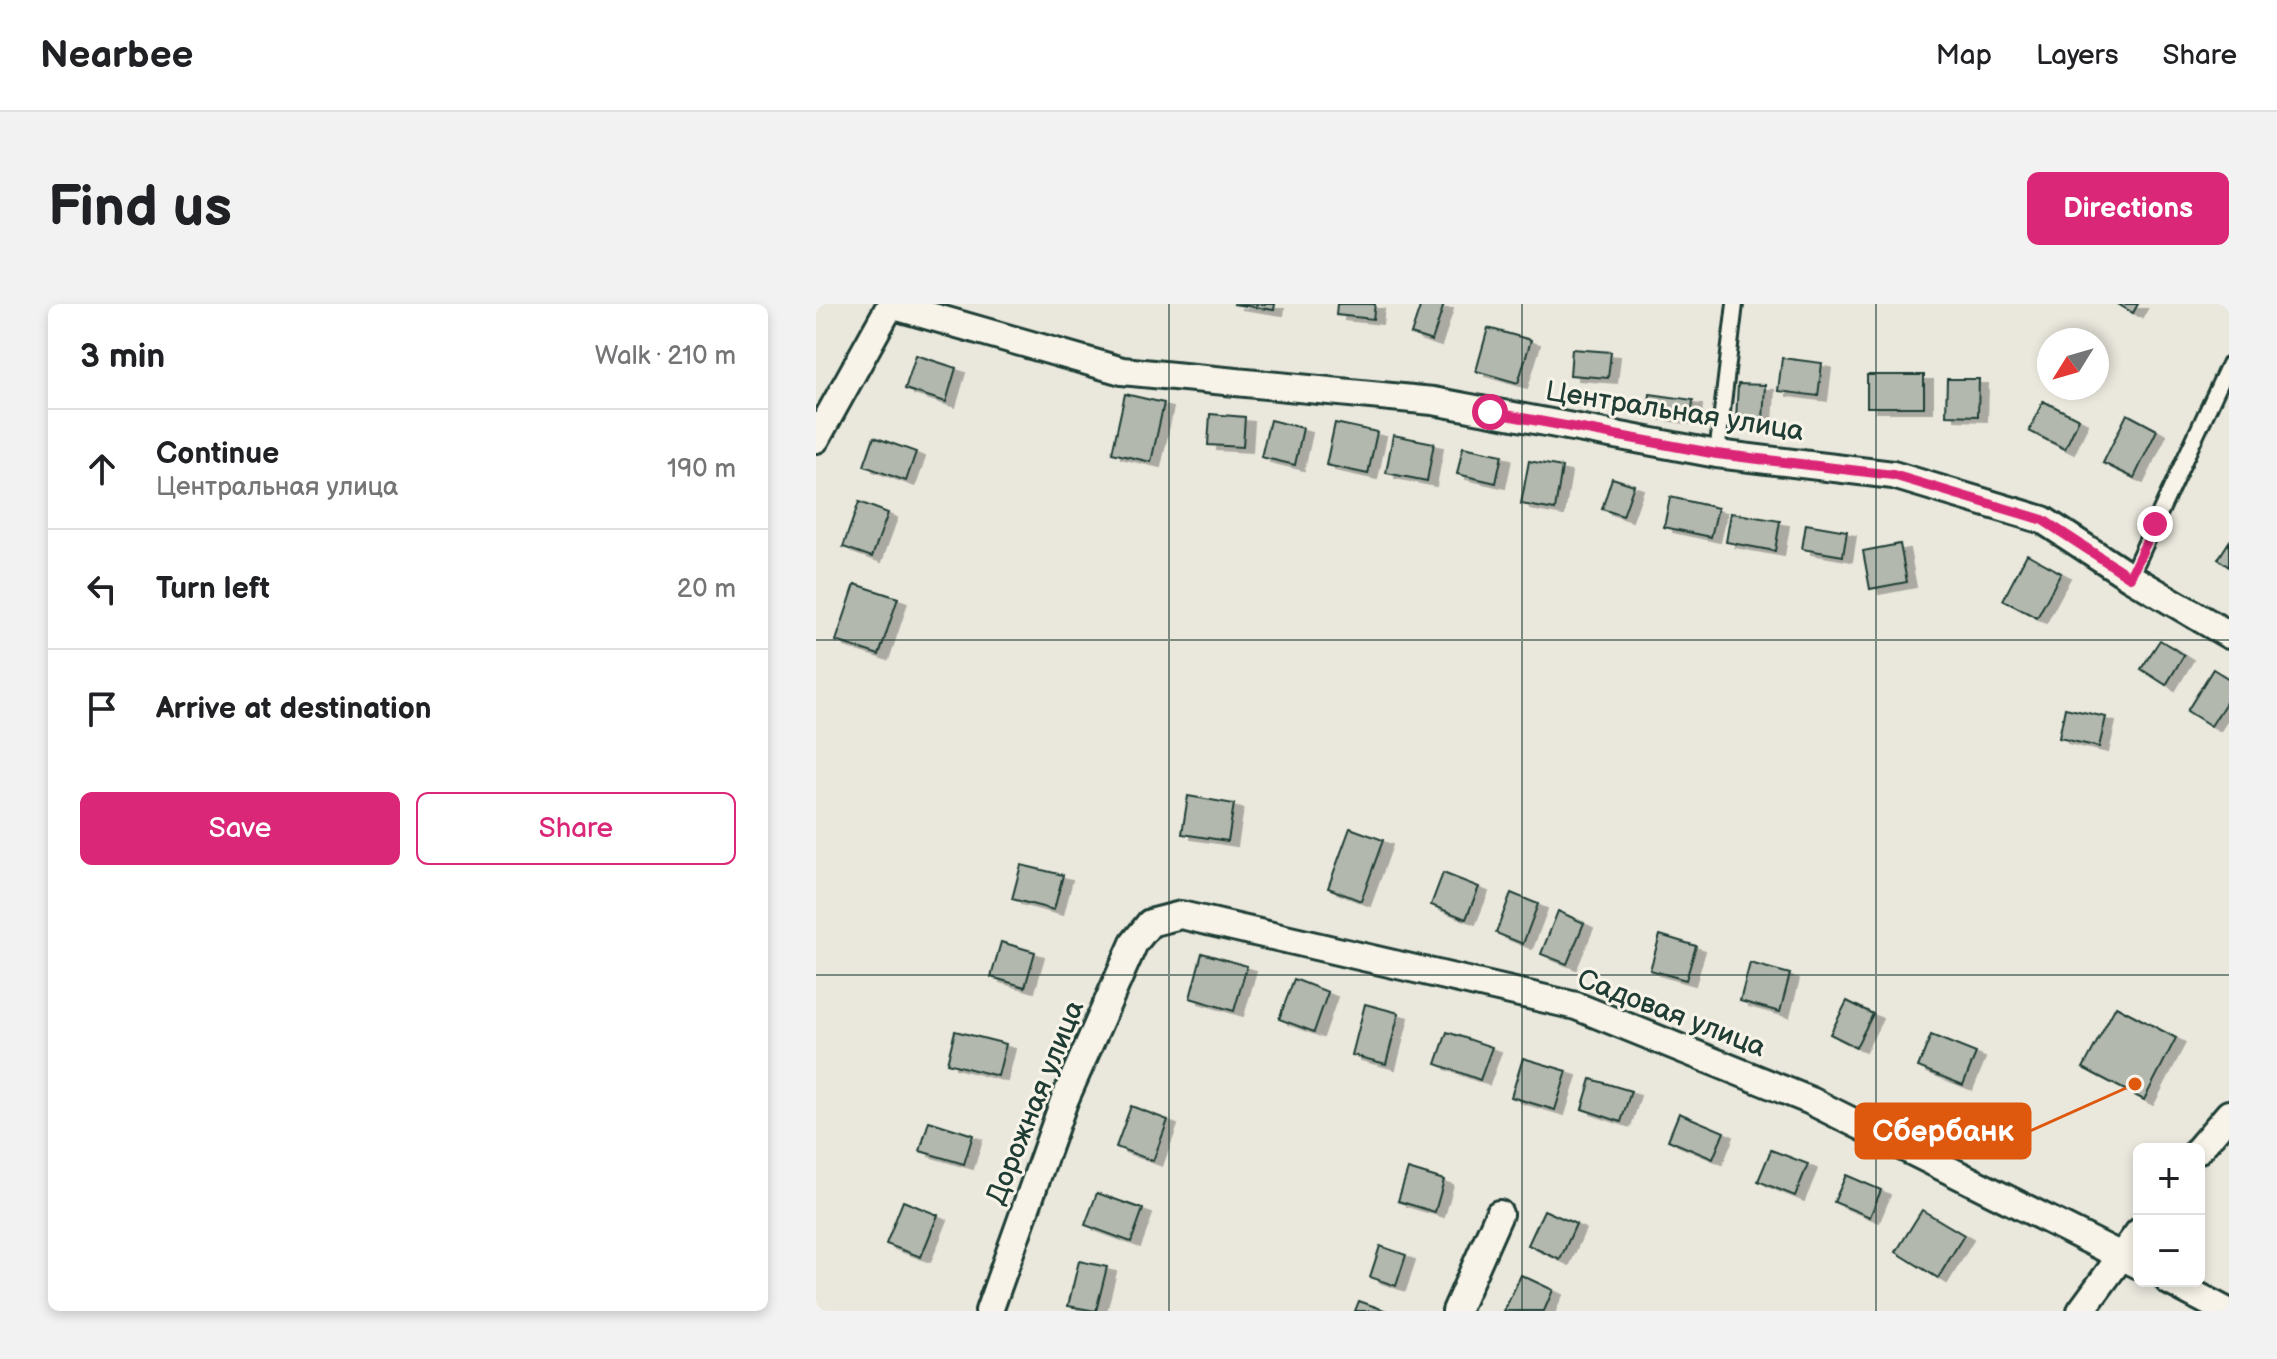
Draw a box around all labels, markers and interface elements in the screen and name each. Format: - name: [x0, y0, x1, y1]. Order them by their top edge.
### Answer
- text: Nearbee: [40, 33, 193, 78]
- text: Map: [1936, 39, 1992, 72]
- text: Layers: [2036, 39, 2119, 72]
- text: Share: [2163, 39, 2237, 72]
- button: Directions: [2027, 172, 2229, 245]
- text: Find us: [48, 175, 232, 242]
- north arrow: [2037, 328, 2109, 400]
- text: 3 min: [80, 336, 165, 377]
- text: Walk · 210 m: [595, 341, 736, 372]
- street label: Центральная улица: [1543, 375, 1807, 448]
- route start: [1472, 394, 1508, 430]
- text: Continue: [156, 436, 279, 472]
- icon: ahead: [80, 447, 124, 491]
- text: 190 m: [667, 454, 736, 485]
- text: Центральная улица: [156, 472, 398, 503]
- route end: [2137, 506, 2173, 542]
- icon: left: [80, 567, 124, 611]
- text: Turn left: [156, 571, 270, 607]
- text: 20 m: [677, 574, 736, 605]
- icon: arrive: [80, 687, 124, 731]
- text: Arrive at destination: [156, 691, 432, 727]
- button: Save: [80, 792, 400, 865]
- button: Share: [416, 792, 736, 865]
- street label: Садовая улица: [1573, 962, 1771, 1065]
- street label: Дорожная улица: [979, 995, 1091, 1209]
- callout: Сбербанк: [1856, 1104, 2030, 1158]
- text: Сбербанк: [1872, 1114, 2014, 1150]
- map controls: [2133, 1143, 2205, 1287]
- button: +: [2133, 1143, 2205, 1215]
- button: −: [2133, 1215, 2205, 1287]

